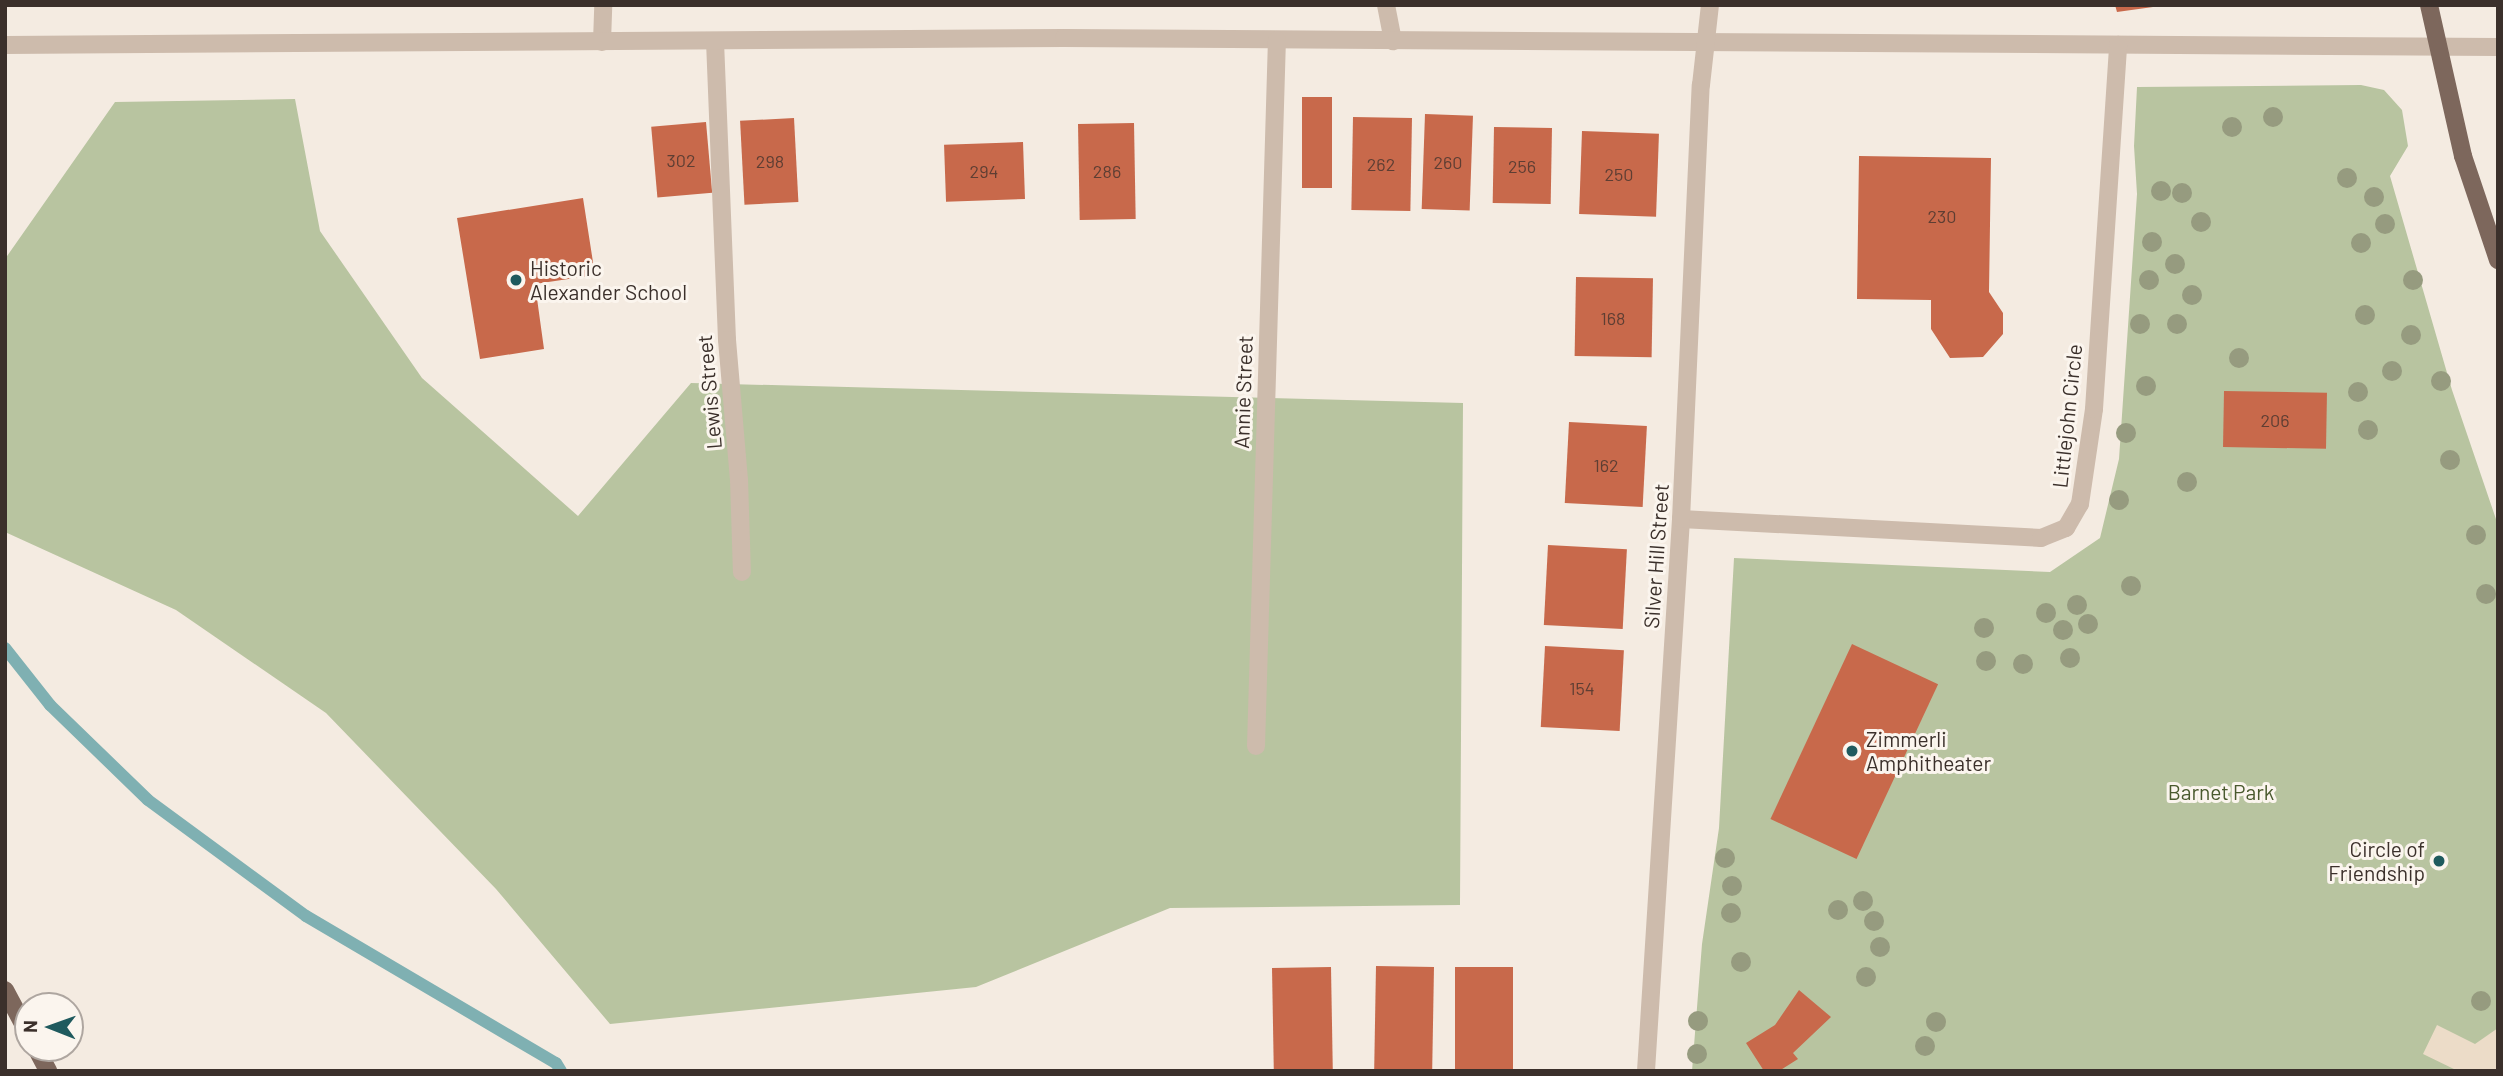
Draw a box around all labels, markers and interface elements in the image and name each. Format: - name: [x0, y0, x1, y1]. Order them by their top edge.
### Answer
- house number: 302: [666, 149, 696, 171]
- house number: 298: [756, 150, 784, 172]
- house number: 260: [1433, 151, 1463, 173]
- house number: 262: [1367, 153, 1395, 175]
- house number: 256: [1508, 155, 1536, 177]
- house number: 294: [970, 160, 998, 182]
- house number: 286: [1093, 160, 1121, 182]
- house number: 250: [1604, 163, 1634, 185]
- house number: 230: [1928, 205, 1956, 227]
- place label: Historic Alexander School: [530, 255, 687, 305]
- marker: Historic Alexander School: [508, 272, 524, 288]
- house number: 168: [1601, 307, 1625, 329]
- street label: Lewis Street: [691, 334, 727, 450]
- street label: Annie Street: [1228, 335, 1258, 449]
- street label: Littlejohn Circle: [2047, 343, 2087, 489]
- house number: 206: [2260, 409, 2290, 431]
- house number: 162: [1593, 454, 1619, 476]
- street label: Silver Hill Street: [1638, 483, 1674, 629]
- house number: 154: [1569, 677, 1595, 699]
- place label: Zimmerli Amphitheater: [1866, 726, 1991, 776]
- marker: Zimmerli Amphitheater: [1844, 743, 1860, 759]
- park label: Barnet Park: [2168, 779, 2274, 805]
- place label: Circle of Friendship: [2328, 836, 2425, 886]
- marker: Circle of Friendship: [2431, 853, 2447, 869]
- north arrow: [14, 992, 84, 1062]
- text: N: [18, 1020, 41, 1033]

